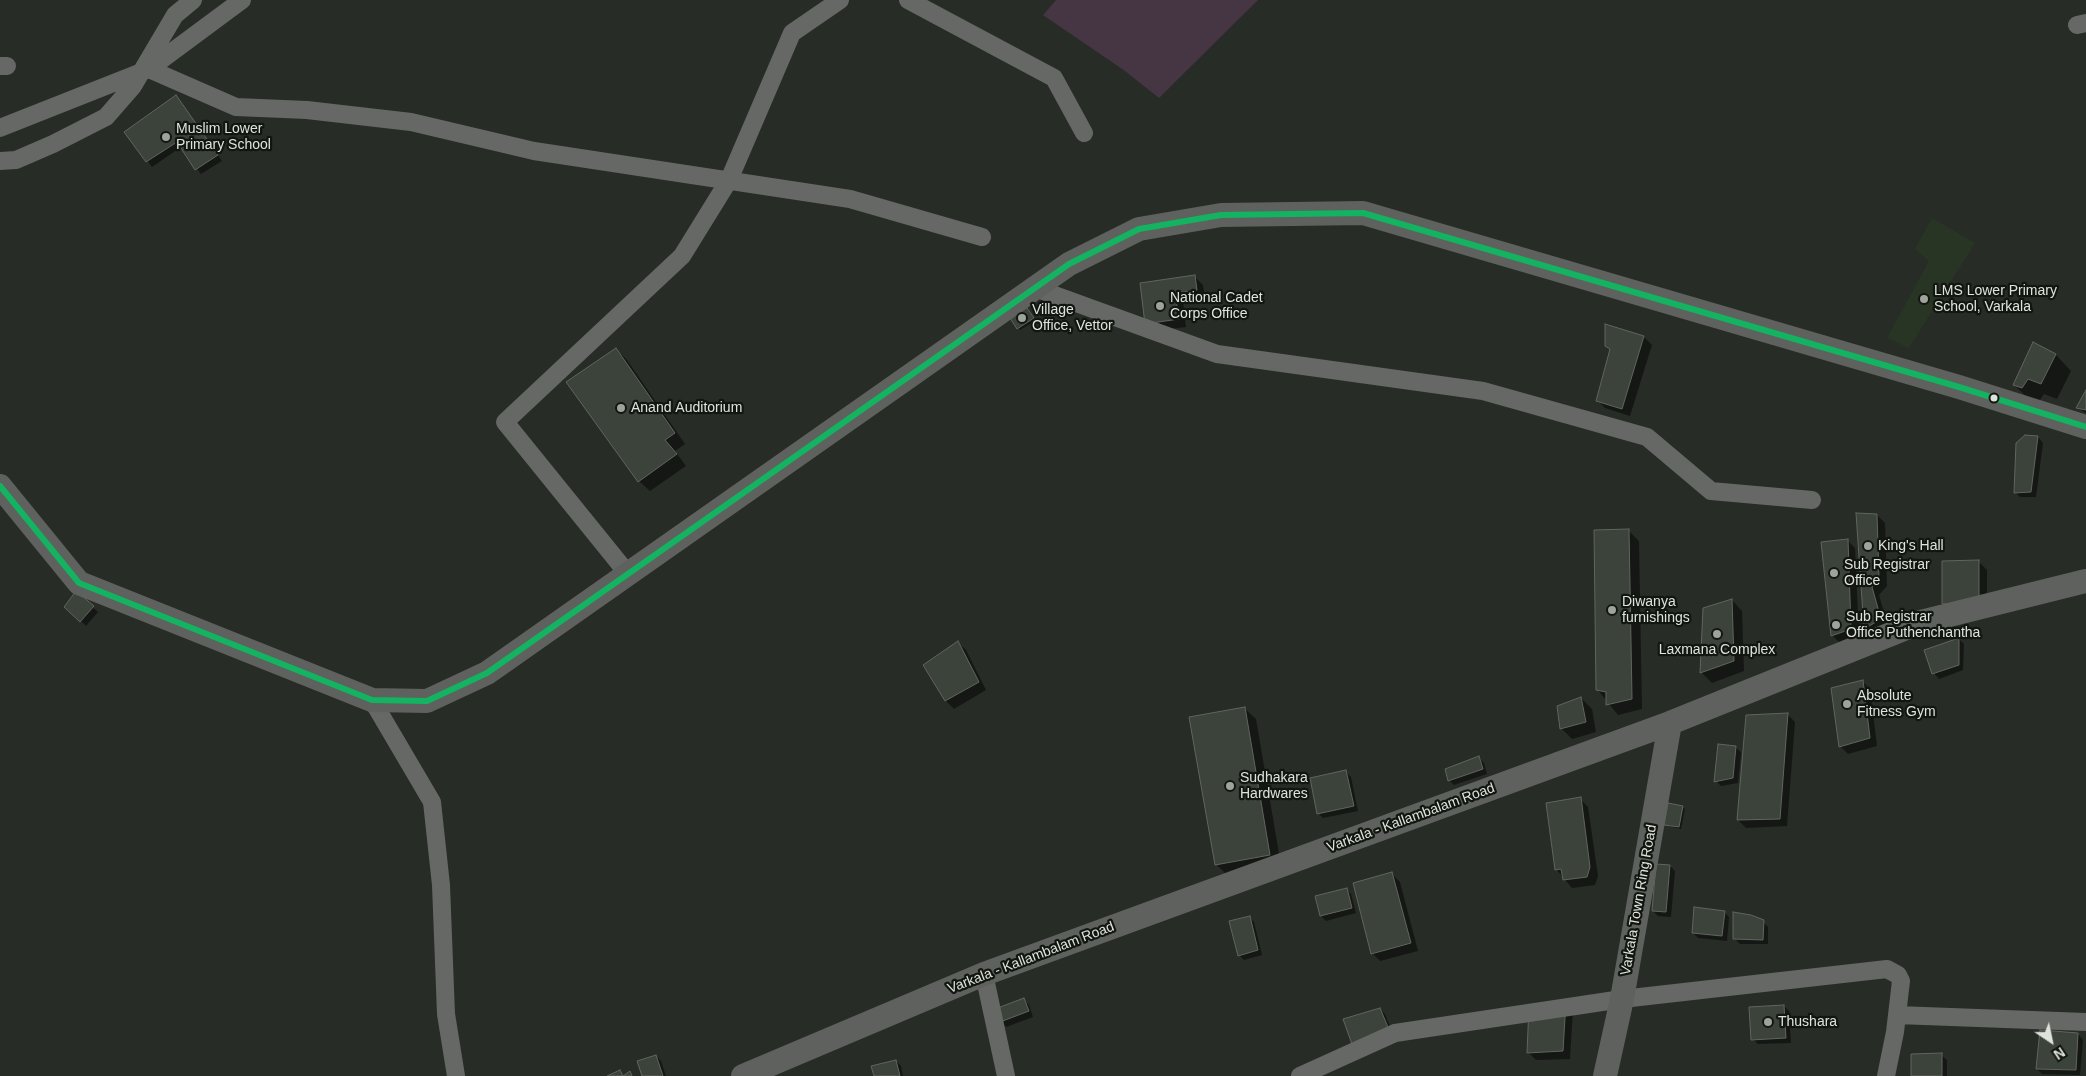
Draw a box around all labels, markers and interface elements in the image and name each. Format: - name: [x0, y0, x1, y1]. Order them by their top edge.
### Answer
- place label: Muslim Lower Primary School: [176, 121, 271, 154]
- marker: Muslim Lower Primary School: [160, 131, 172, 143]
- place label: LMS Lower Primary School, Varkala: [1934, 283, 2057, 316]
- place label: National Cadet Corps Office: [1170, 290, 1263, 322]
- marker: LMS Lower Primary School, Varkala: [1918, 293, 1930, 305]
- marker: National Cadet Corps Office: [1154, 300, 1166, 312]
- place label: Village Office, Vettor: [1032, 302, 1113, 334]
- marker: Village Office, Vettor: [1016, 312, 1028, 324]
- unlabelled marker: [1989, 393, 1999, 403]
- place label: Anand Auditorium: [631, 400, 742, 416]
- marker: Anand Auditorium: [615, 402, 627, 414]
- place label: King's Hall: [1878, 538, 1944, 554]
- marker: King's Hall: [1862, 540, 1874, 552]
- place label: Sub Registrar Office: [1844, 557, 1930, 590]
- marker: Sub Registrar Office: [1828, 567, 1840, 579]
- place label: Diwanya furnishings: [1622, 594, 1690, 626]
- marker: Diwanya furnishings: [1606, 604, 1618, 616]
- place label: Sub Registrar Office Puthenchantha: [1846, 609, 1980, 642]
- marker: Sub Registrar Office Puthenchantha: [1830, 619, 1842, 631]
- marker: Laxmana Complex: [1711, 628, 1723, 640]
- place label: Laxmana Complex: [1659, 642, 1775, 658]
- place label: Absolute Fitness Gym: [1857, 688, 1936, 720]
- marker: Absolute Fitness Gym: [1841, 698, 1853, 710]
- place label: Sudhakara Hardwares: [1240, 770, 1308, 802]
- marker: Sudhakara Hardwares: [1224, 780, 1236, 792]
- street label: Varkala - Kallambalam Road: [1325, 780, 1497, 856]
- street label: Varkala Town Ring Road: [1617, 823, 1661, 977]
- street label: Varkala - Kallambalam Road: [945, 918, 1117, 998]
- place label: Thushara: [1778, 1014, 1837, 1030]
- marker: Thushara: [1762, 1016, 1774, 1028]
- north arrow: [2026, 1016, 2076, 1066]
- text: N: [2051, 1044, 2068, 1063]

